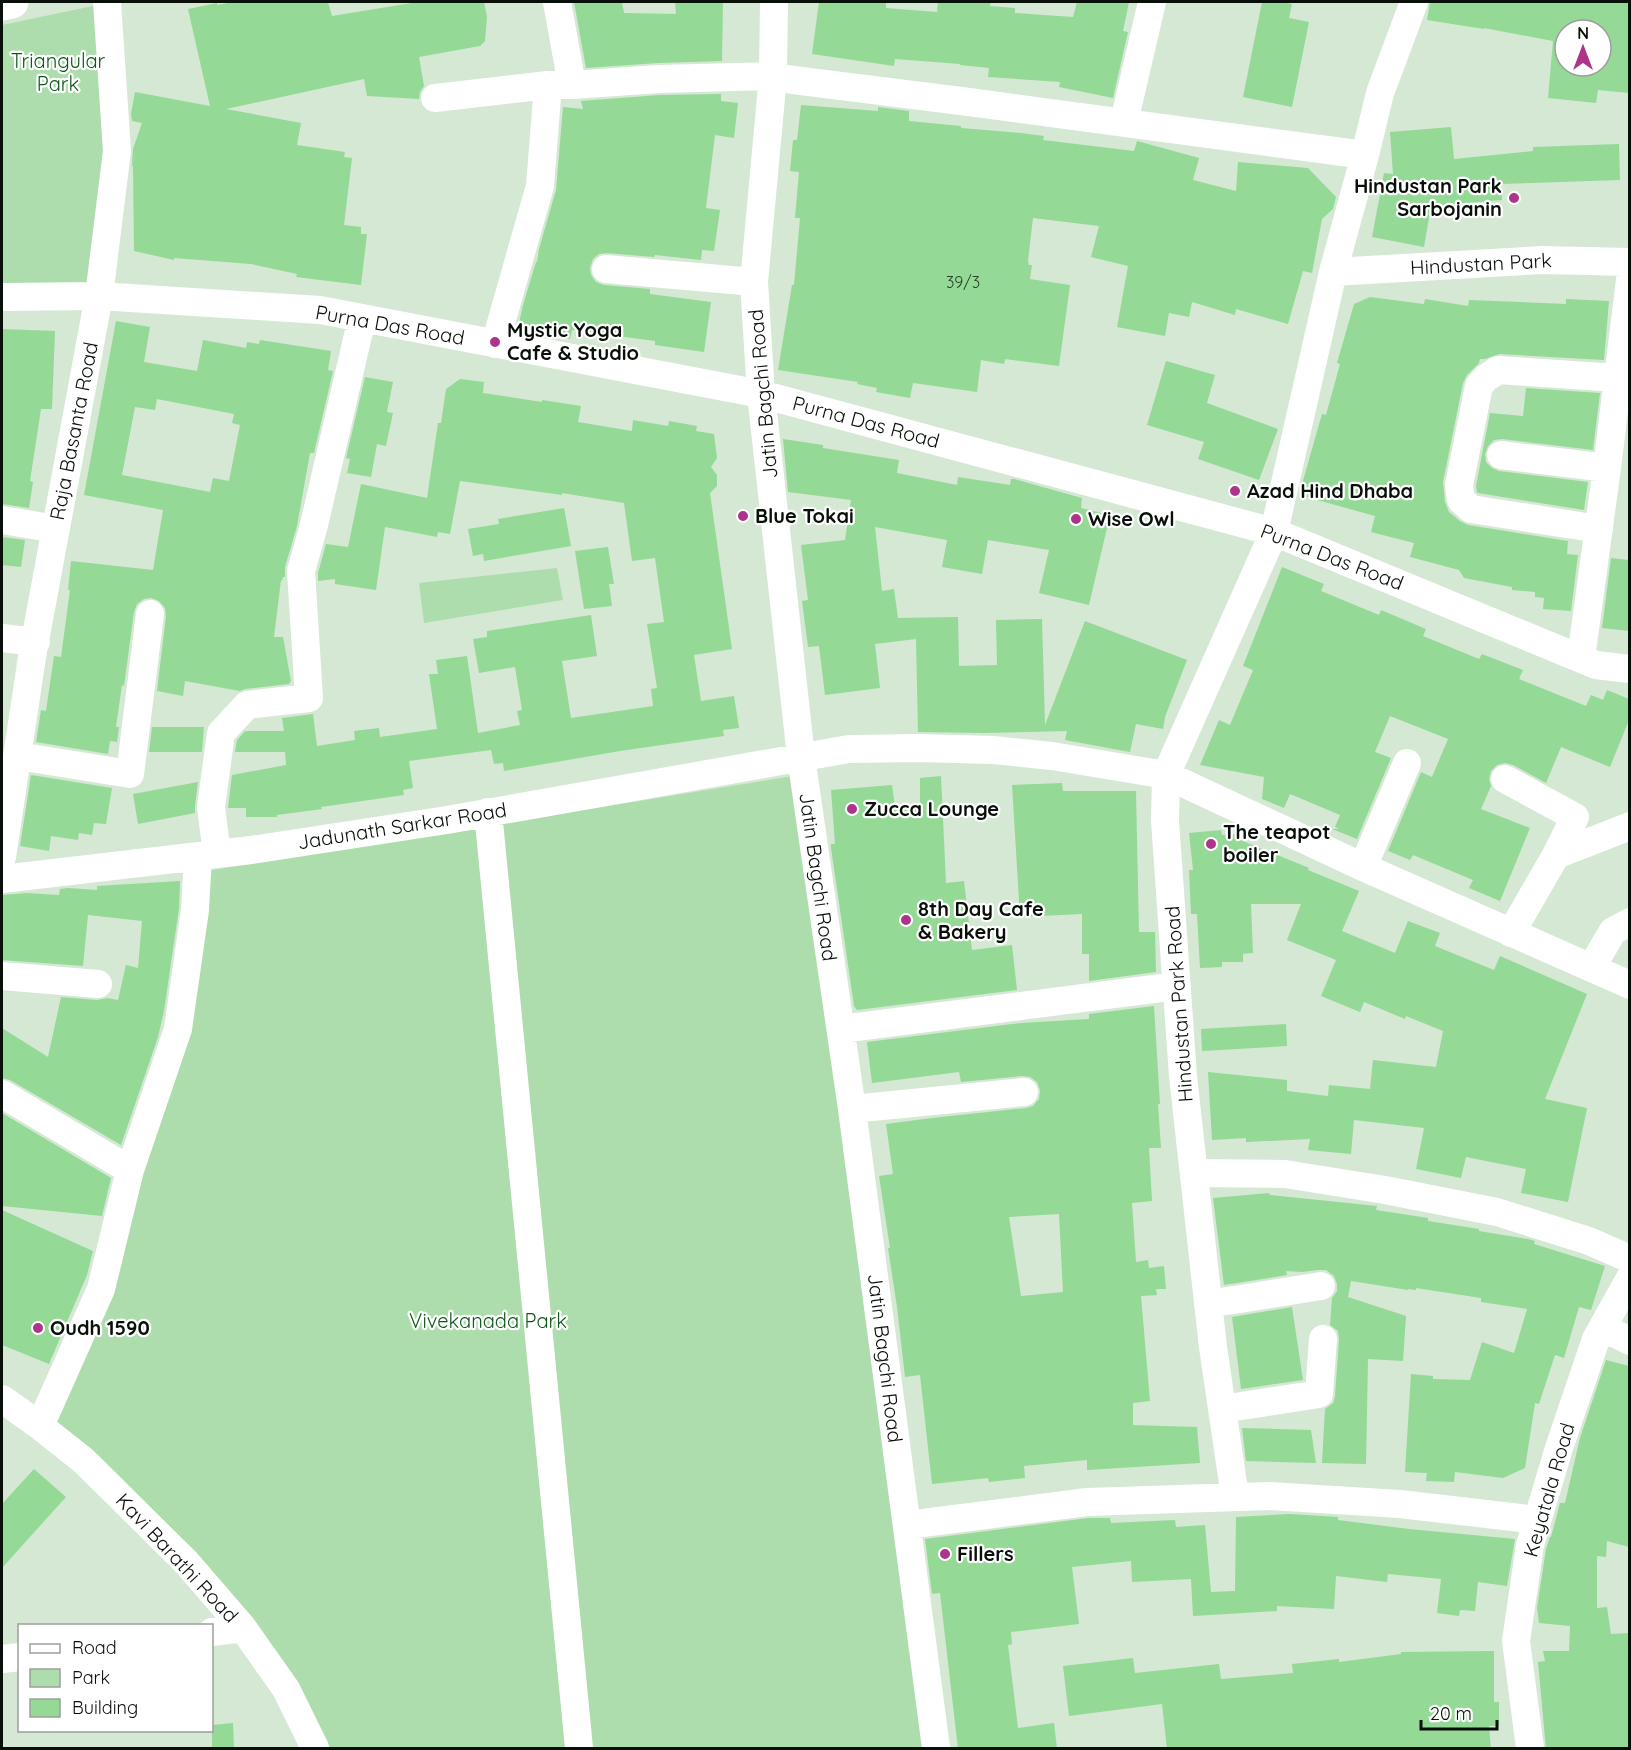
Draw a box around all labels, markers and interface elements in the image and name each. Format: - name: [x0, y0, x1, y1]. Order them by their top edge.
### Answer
- north arrow: [1553, 18, 1613, 78]
- text: N: [1577, 23, 1589, 43]
- park label: Triangular Park: [11, 48, 106, 96]
- place label: Hindustan Park Sarbojanin: [1354, 173, 1502, 221]
- marker: Hindustan Park Sarbojanin: [1507, 191, 1521, 205]
- street label: Hindustan Park: [1410, 247, 1552, 280]
- house number: 39/3: [946, 272, 980, 292]
- street label: Purna Das Road: [314, 299, 467, 350]
- street label: Jatin Bagchi Road: [743, 308, 782, 480]
- place label: Mystic Yoga Cafe & Studio: [507, 317, 639, 365]
- marker: Mystic Yoga Cafe & Studio: [488, 335, 502, 349]
- street label: Raja Basanta Road: [44, 340, 103, 522]
- street label: Purna Das Road: [790, 390, 942, 453]
- place label: Azad Hind Dhaba: [1247, 478, 1413, 503]
- marker: Azad Hind Dhaba: [1228, 484, 1242, 498]
- place label: Blue Tokai: [755, 503, 854, 528]
- place label: Wise Owl: [1088, 506, 1175, 531]
- marker: Blue Tokai: [736, 509, 750, 523]
- marker: Wise Owl: [1069, 512, 1083, 526]
- street label: Purna Das Road: [1257, 518, 1407, 595]
- street label: Jatin Bagchi Road: [794, 791, 843, 963]
- place label: Zucca Lounge: [864, 796, 999, 821]
- street label: Jadunath Sarkar Road: [296, 797, 508, 854]
- marker: Zucca Lounge: [845, 802, 859, 816]
- place label: The teapot boiler: [1223, 819, 1330, 867]
- marker: The teapot boiler: [1204, 837, 1218, 851]
- place label: 8th Day Cafe & Bakery: [918, 896, 1044, 944]
- street label: Hindustan Park Road: [1159, 905, 1198, 1103]
- marker: 8th Day Cafe & Bakery: [899, 913, 913, 927]
- street label: Jatin Bagchi Road: [863, 1272, 908, 1444]
- park label: Vivekanada Park: [409, 1308, 567, 1333]
- place label: Oudh 1590: [50, 1315, 150, 1340]
- marker: Oudh 1590: [31, 1321, 45, 1335]
- street label: Keyatala Road: [1517, 1420, 1580, 1560]
- street label: Kavi Barathi Road: [111, 1488, 244, 1628]
- place label: Fillers: [957, 1541, 1014, 1566]
- marker: Fillers: [938, 1547, 952, 1561]
- legend: [18, 1624, 213, 1732]
- text: Road: [72, 1636, 117, 1659]
- text: Park: [72, 1666, 110, 1689]
- scale bar: [1421, 1693, 1498, 1731]
- text: Building: [72, 1696, 138, 1719]
- text: 20 m: [1430, 1702, 1472, 1725]

